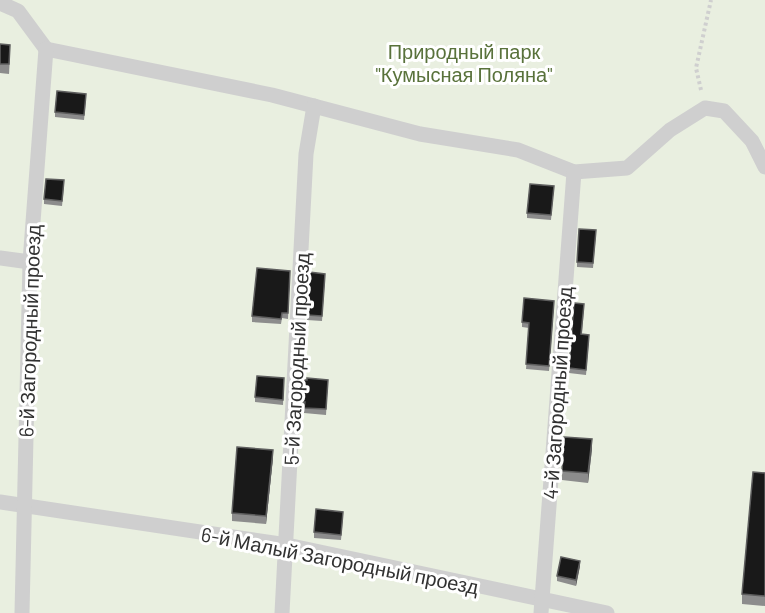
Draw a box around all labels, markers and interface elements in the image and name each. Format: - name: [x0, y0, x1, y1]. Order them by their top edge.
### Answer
- park label: Природный парк "Кумысная Поляна": [376, 39, 552, 86]
- street label: 6-й Загородный проезд: [13, 224, 45, 438]
- street label: 5-й Загородный проезд: [278, 252, 314, 466]
- street label: 4-й Загородный проезд: [538, 285, 576, 500]
- street label: 6-й Малый Загородный проезд: [199, 521, 481, 599]

